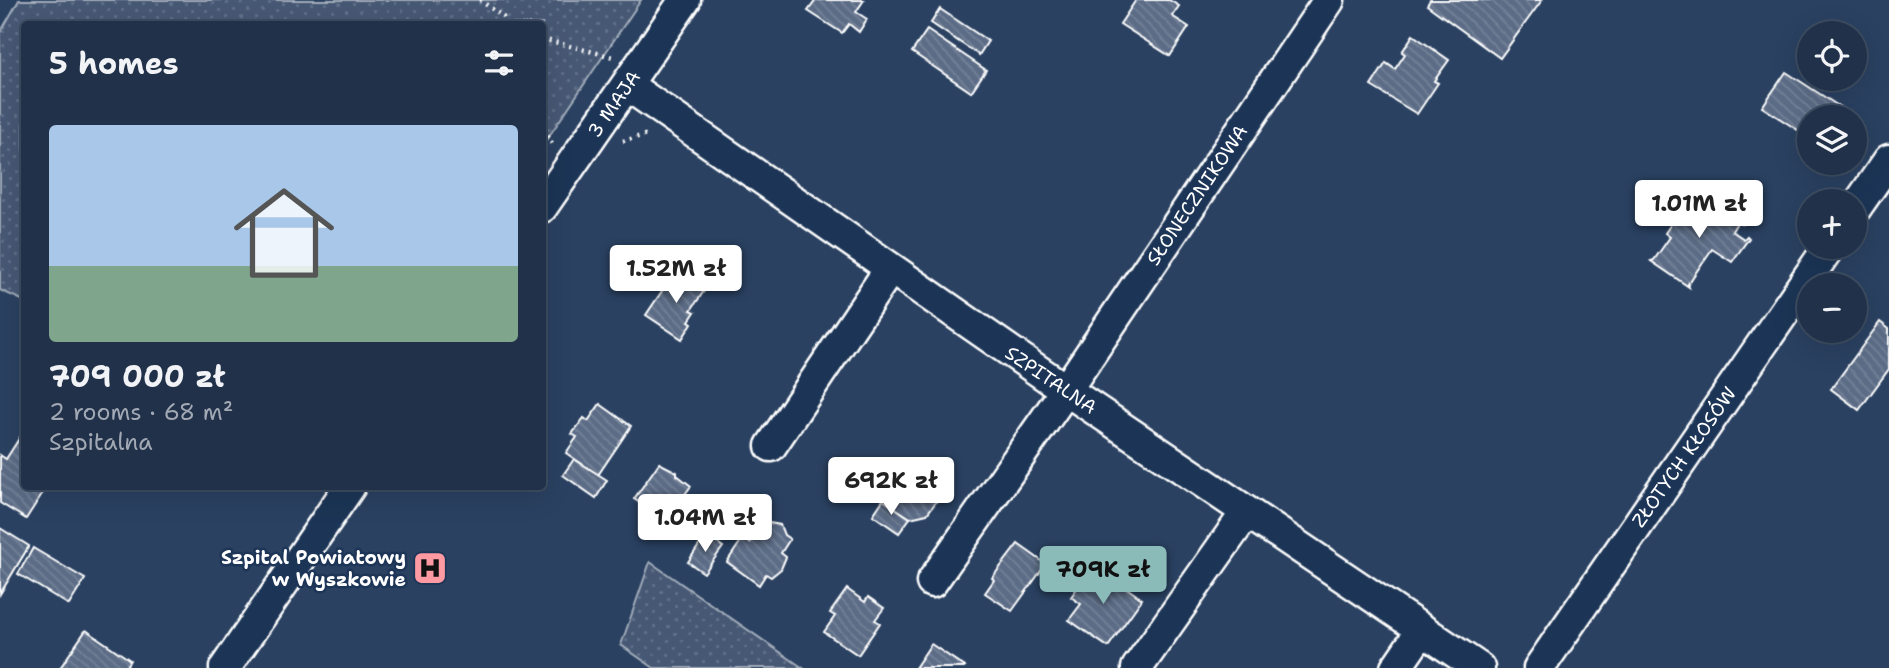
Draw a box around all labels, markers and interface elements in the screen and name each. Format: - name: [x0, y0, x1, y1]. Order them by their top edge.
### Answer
- map controls: [1797, 21, 1867, 343]
- button: locate: [1797, 21, 1867, 91]
- text: 5 homes: [49, 43, 179, 84]
- icon: filters: [480, 44, 518, 82]
- street label: 3 MAJA: [582, 65, 646, 142]
- button: layers: [1797, 105, 1867, 175]
- street label: SŁONECZNIKOWA: [1141, 120, 1253, 270]
- icon: home: [221, 170, 347, 296]
- pin: 1.01M zł: [1627, 180, 1771, 240]
- text: 1.01M zł: [1651, 188, 1747, 218]
- button: +: [1797, 189, 1867, 259]
- pin: 1.52M zł: [604, 246, 748, 305]
- text: 1.52M zł: [626, 253, 726, 283]
- button: −: [1797, 273, 1867, 343]
- street label: SZPITALNA: [1000, 340, 1102, 420]
- text: 709 000 zł: [49, 356, 225, 397]
- street label: ZŁOTYCH KŁOSÓW: [1625, 381, 1742, 532]
- text: 2 rooms · 68 m²: [49, 397, 233, 427]
- text: Szpitalna: [49, 427, 153, 457]
- pin: 692K zł: [826, 458, 956, 517]
- text: 692K zł: [844, 465, 938, 495]
- pin: 1.04M zł: [633, 494, 777, 554]
- text: 1.04M zł: [654, 502, 756, 532]
- place label: Szpital Powiatowy w Wyszkowie: [221, 545, 406, 592]
- pin: 709K zł: [1038, 546, 1168, 606]
- hospital icon: Szpital Powiatowy w Wyszkowie: [411, 549, 449, 587]
- text: 709K zł: [1056, 554, 1150, 584]

